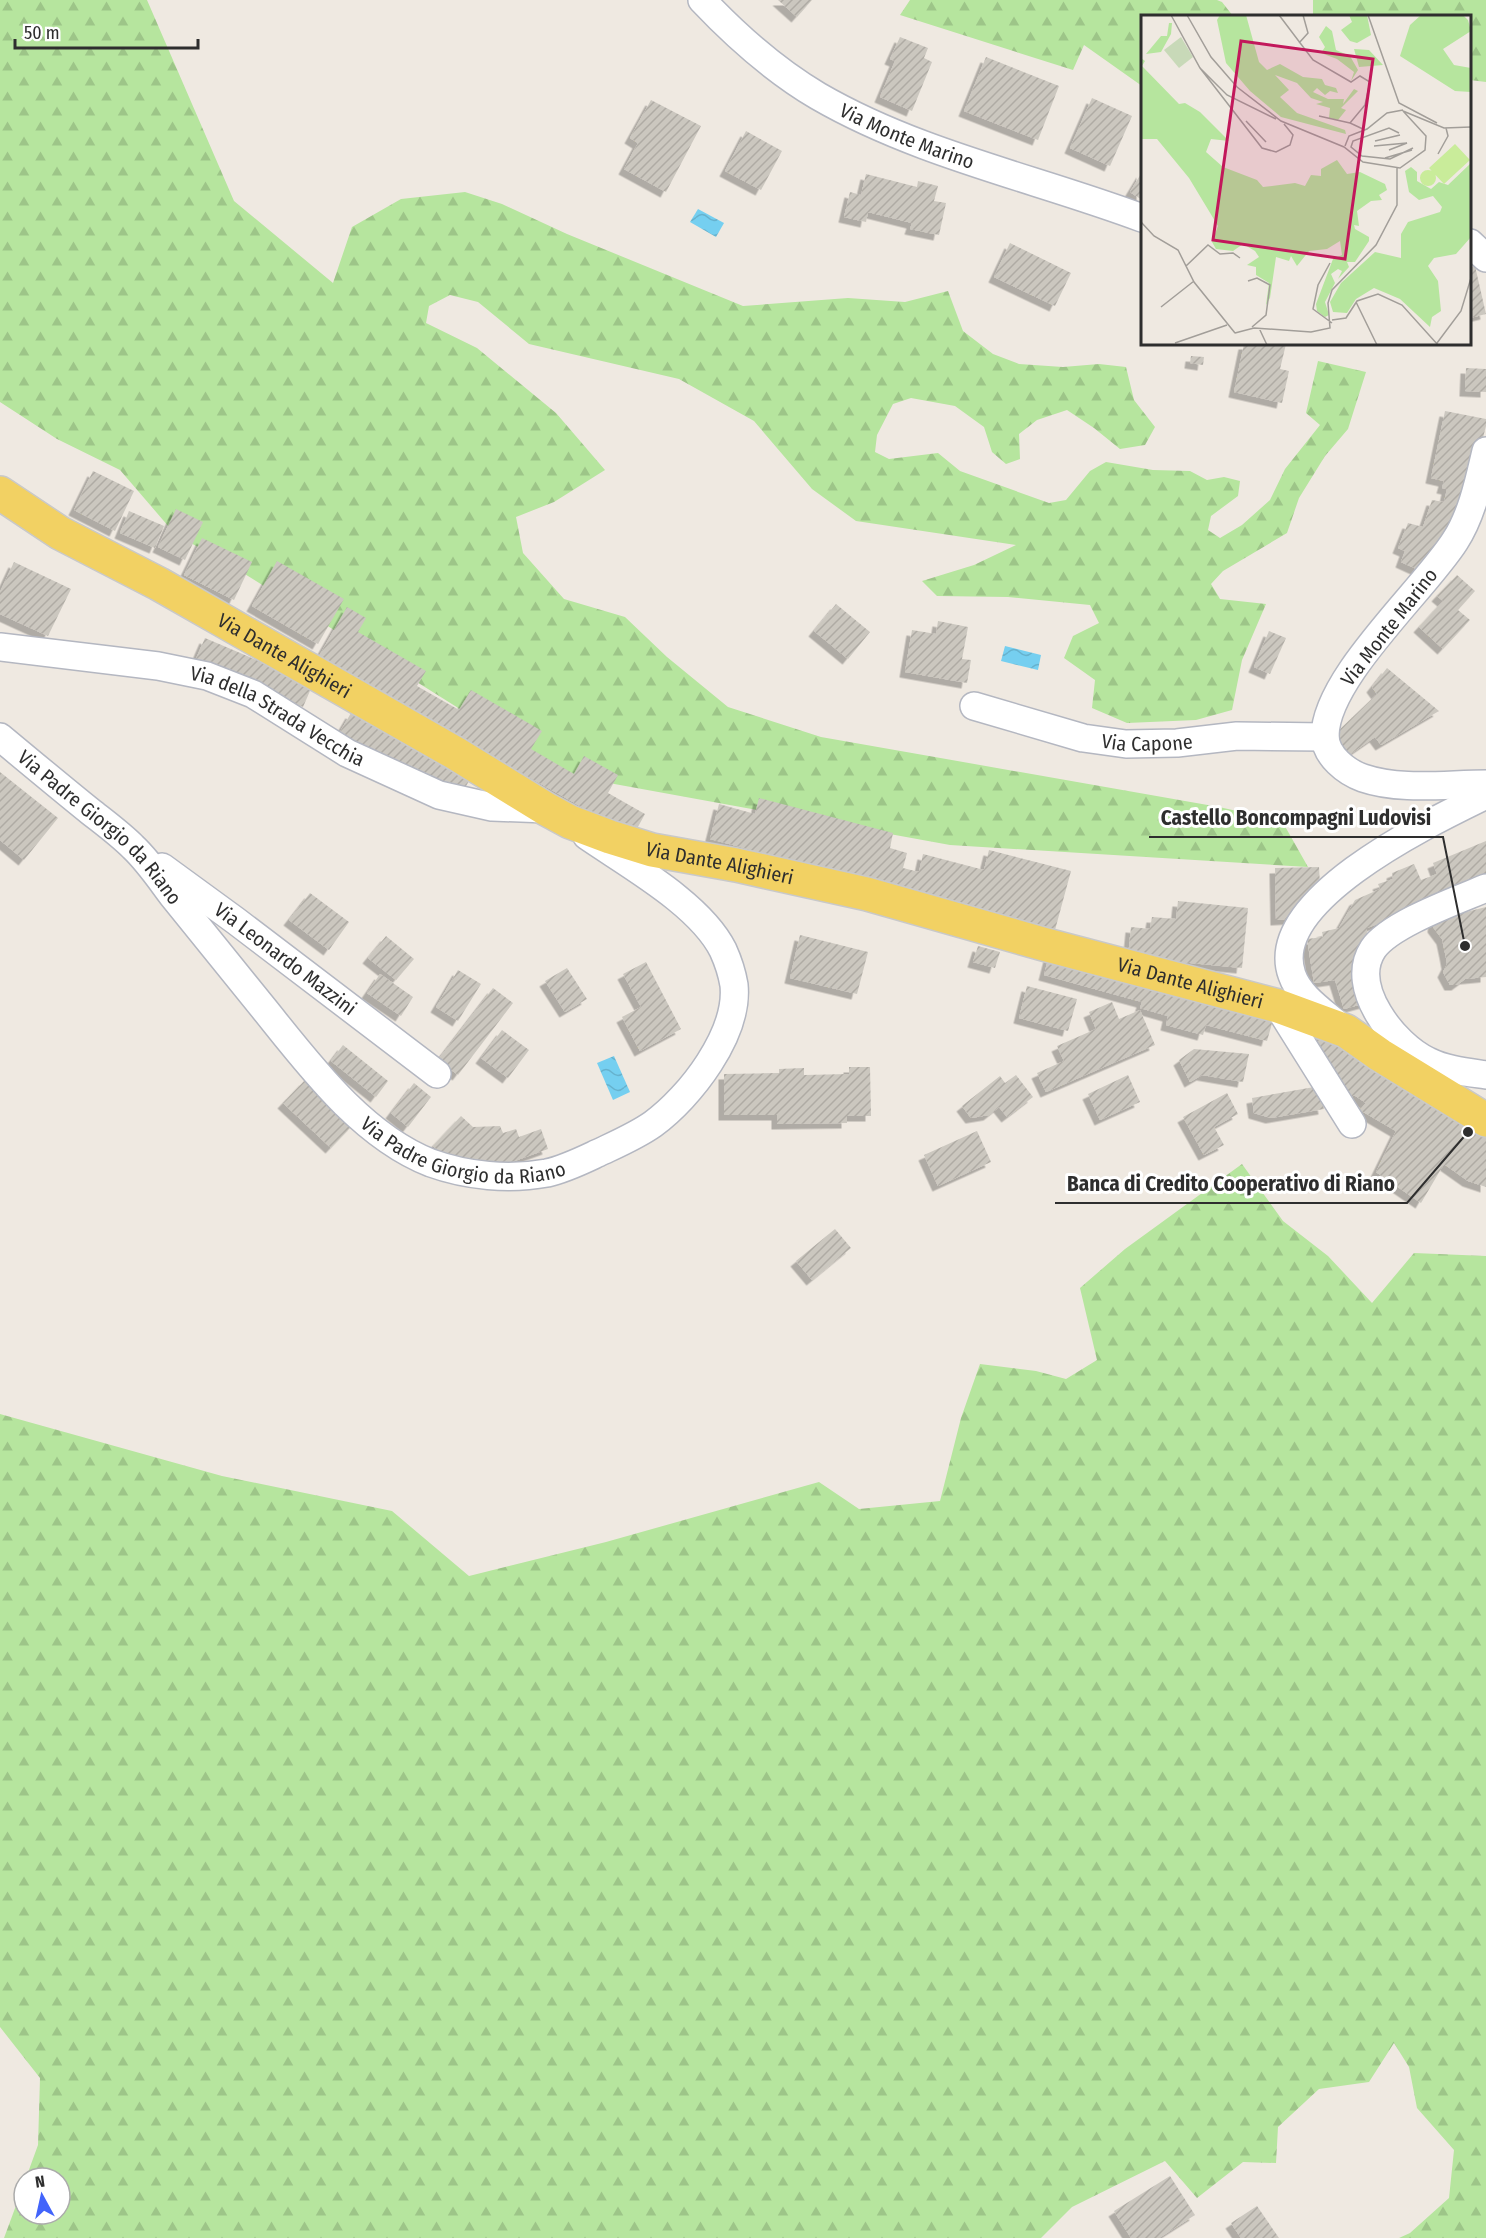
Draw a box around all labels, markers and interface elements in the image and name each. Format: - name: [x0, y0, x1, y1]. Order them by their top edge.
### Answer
- scale bar: [15, 12, 198, 50]
- inset map: [1141, 15, 1471, 345]
- text: 50 m: [24, 22, 60, 44]
- street label: Via Monte Marino: [836, 98, 977, 174]
- street label: Via Monte Marino: [1336, 563, 1442, 691]
- street label: Via Dante Alighieri: [213, 608, 356, 703]
- street label: Via della Strada Vecchia: [188, 661, 368, 771]
- street label: Via Capone: [1100, 729, 1194, 756]
- street label: Via Padre Giorgio da Riano: [13, 745, 187, 909]
- callout: Castello Boncompagni Ludovisi: [1149, 798, 1443, 837]
- text: Castello Boncompagni Ludovisi: [1161, 805, 1431, 831]
- street label: Via Dante Alighieri: [642, 837, 796, 889]
- street label: Via Leonardo Mazzini: [210, 897, 361, 1020]
- street label: Via Dante Alighieri: [1115, 952, 1266, 1014]
- street label: Via Padre Giorgio da Riano: [356, 1112, 569, 1188]
- callout: Banca di Credito Cooperativo di Riano: [1055, 1164, 1407, 1203]
- text: Banca di Credito Cooperativo di Riano: [1067, 1171, 1395, 1197]
- north arrow: [12, 2166, 72, 2226]
- text: N: [34, 2172, 46, 2192]

